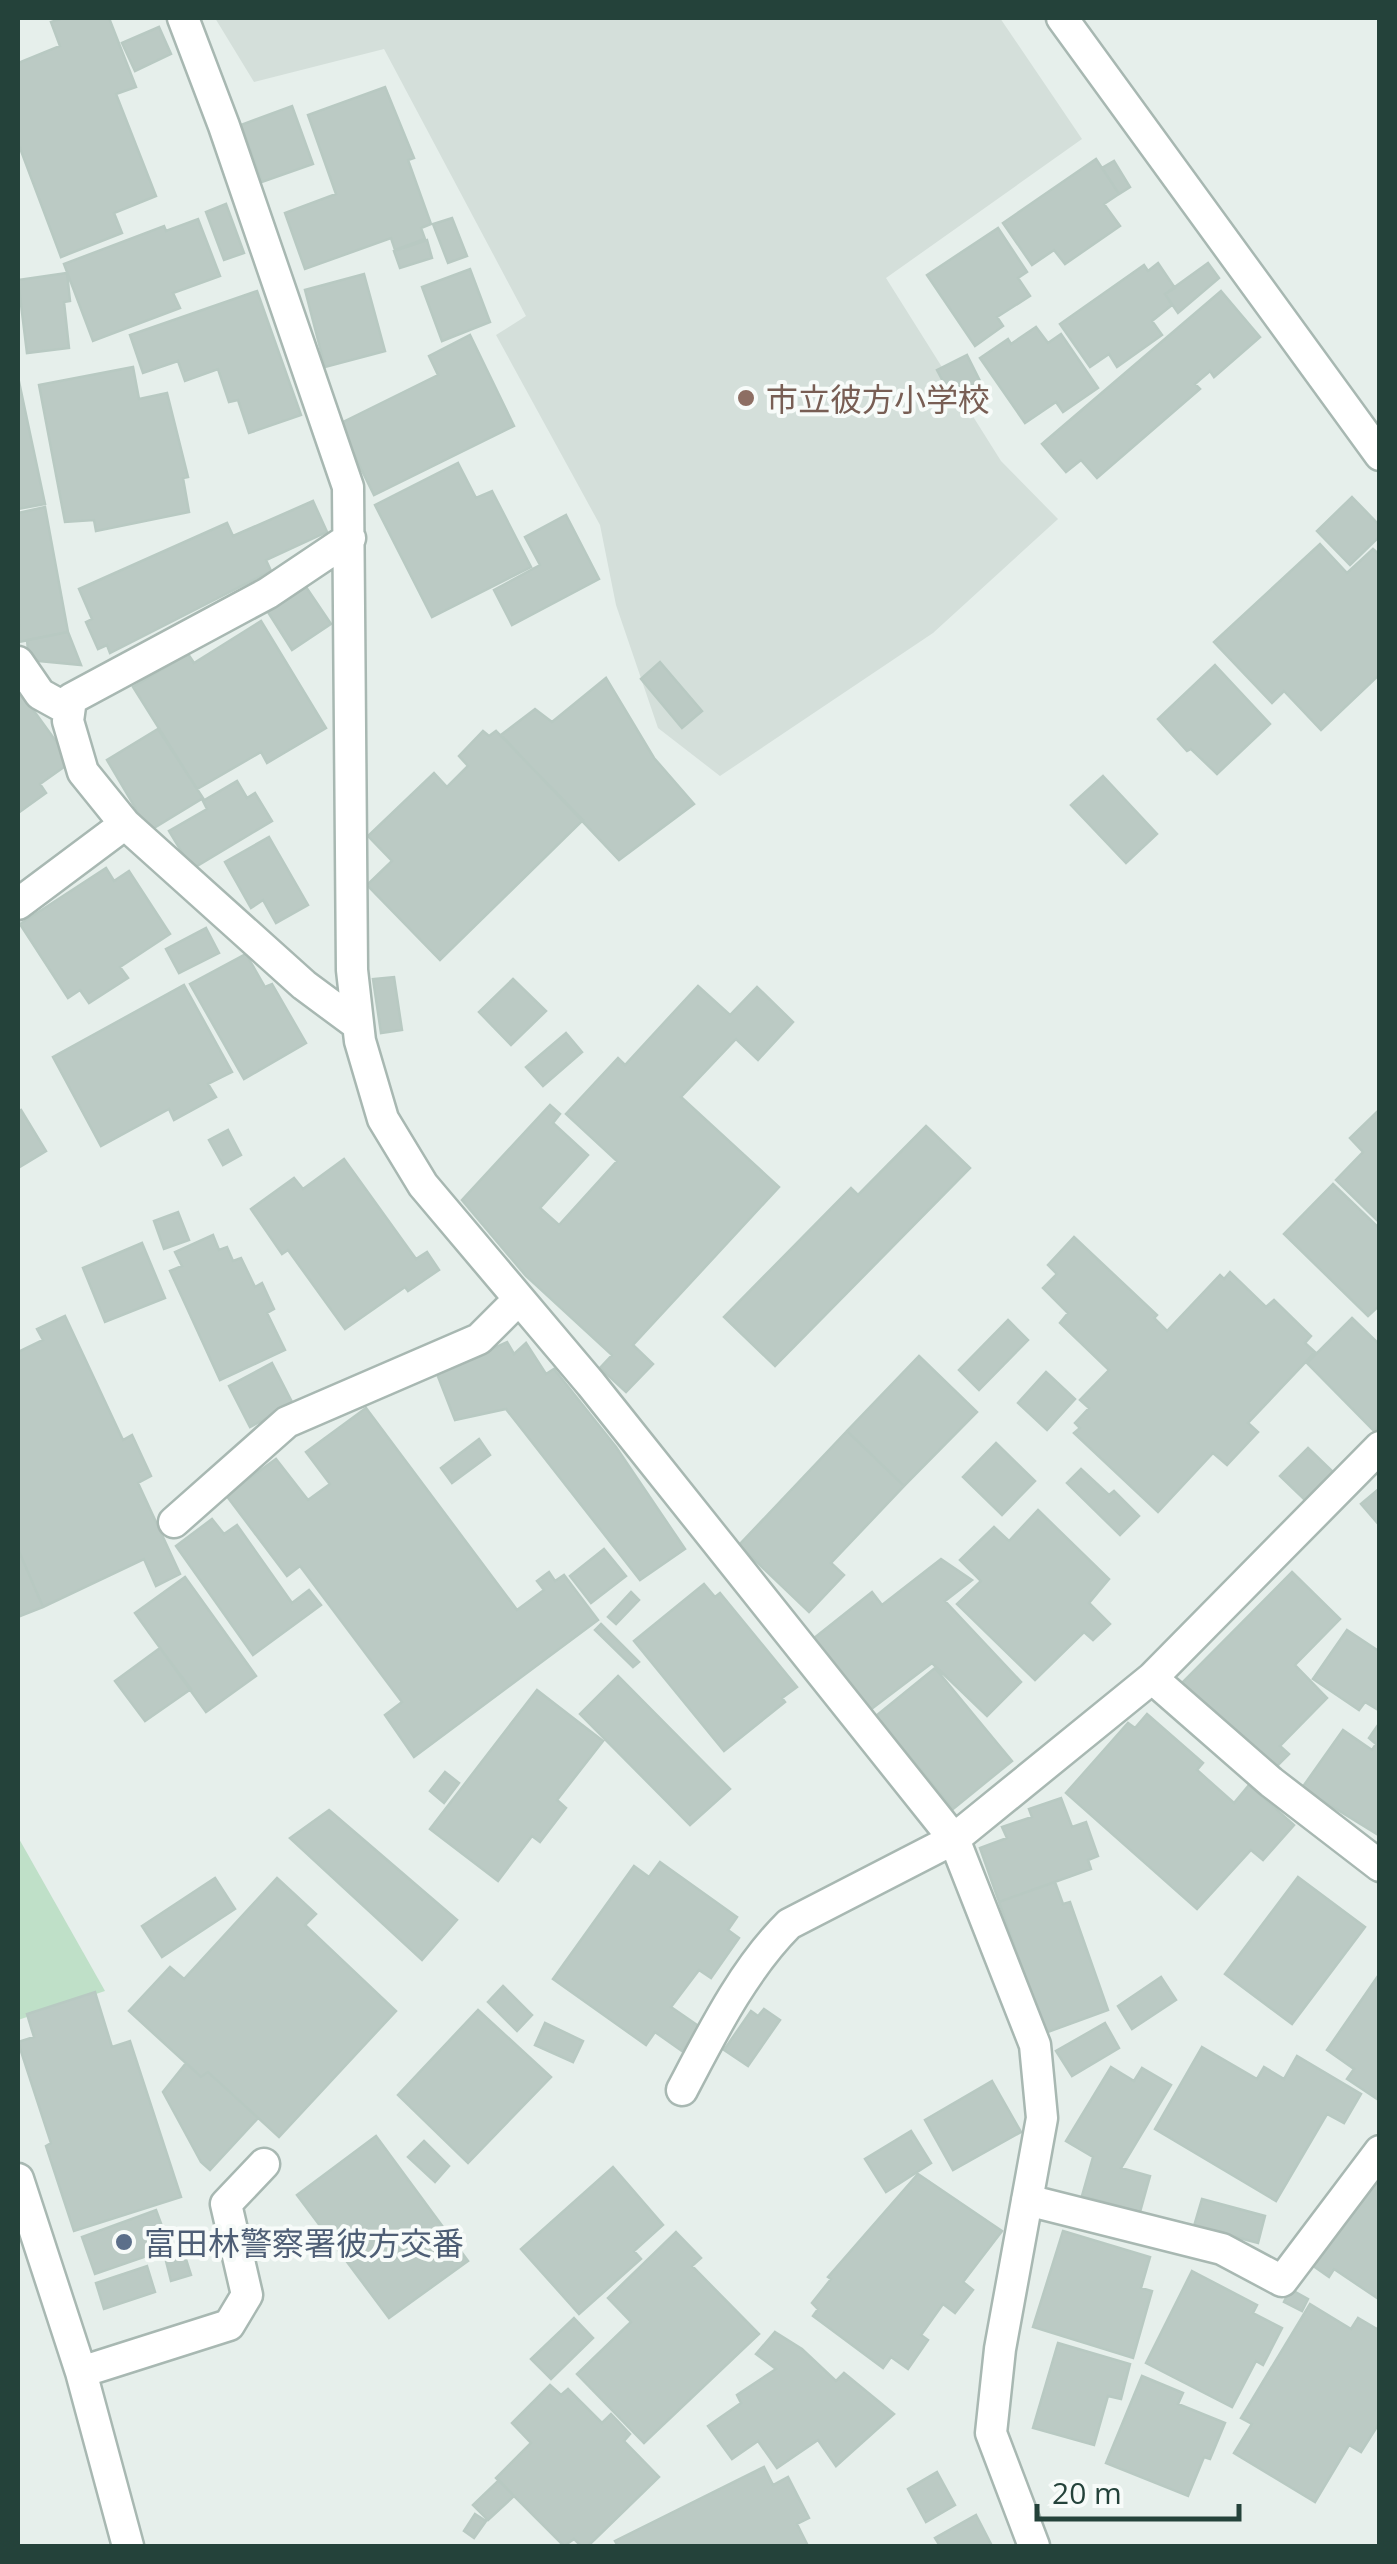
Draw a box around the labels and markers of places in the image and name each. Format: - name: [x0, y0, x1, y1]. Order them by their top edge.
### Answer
- place label: 市立彼方小学校: [766, 377, 990, 420]
- marker: 市立彼方小学校: [735, 387, 757, 409]
- place label: 富田林警察署彼方交番: [144, 2221, 464, 2264]
- marker: 富田林警察署彼方交番: [113, 2231, 135, 2253]

